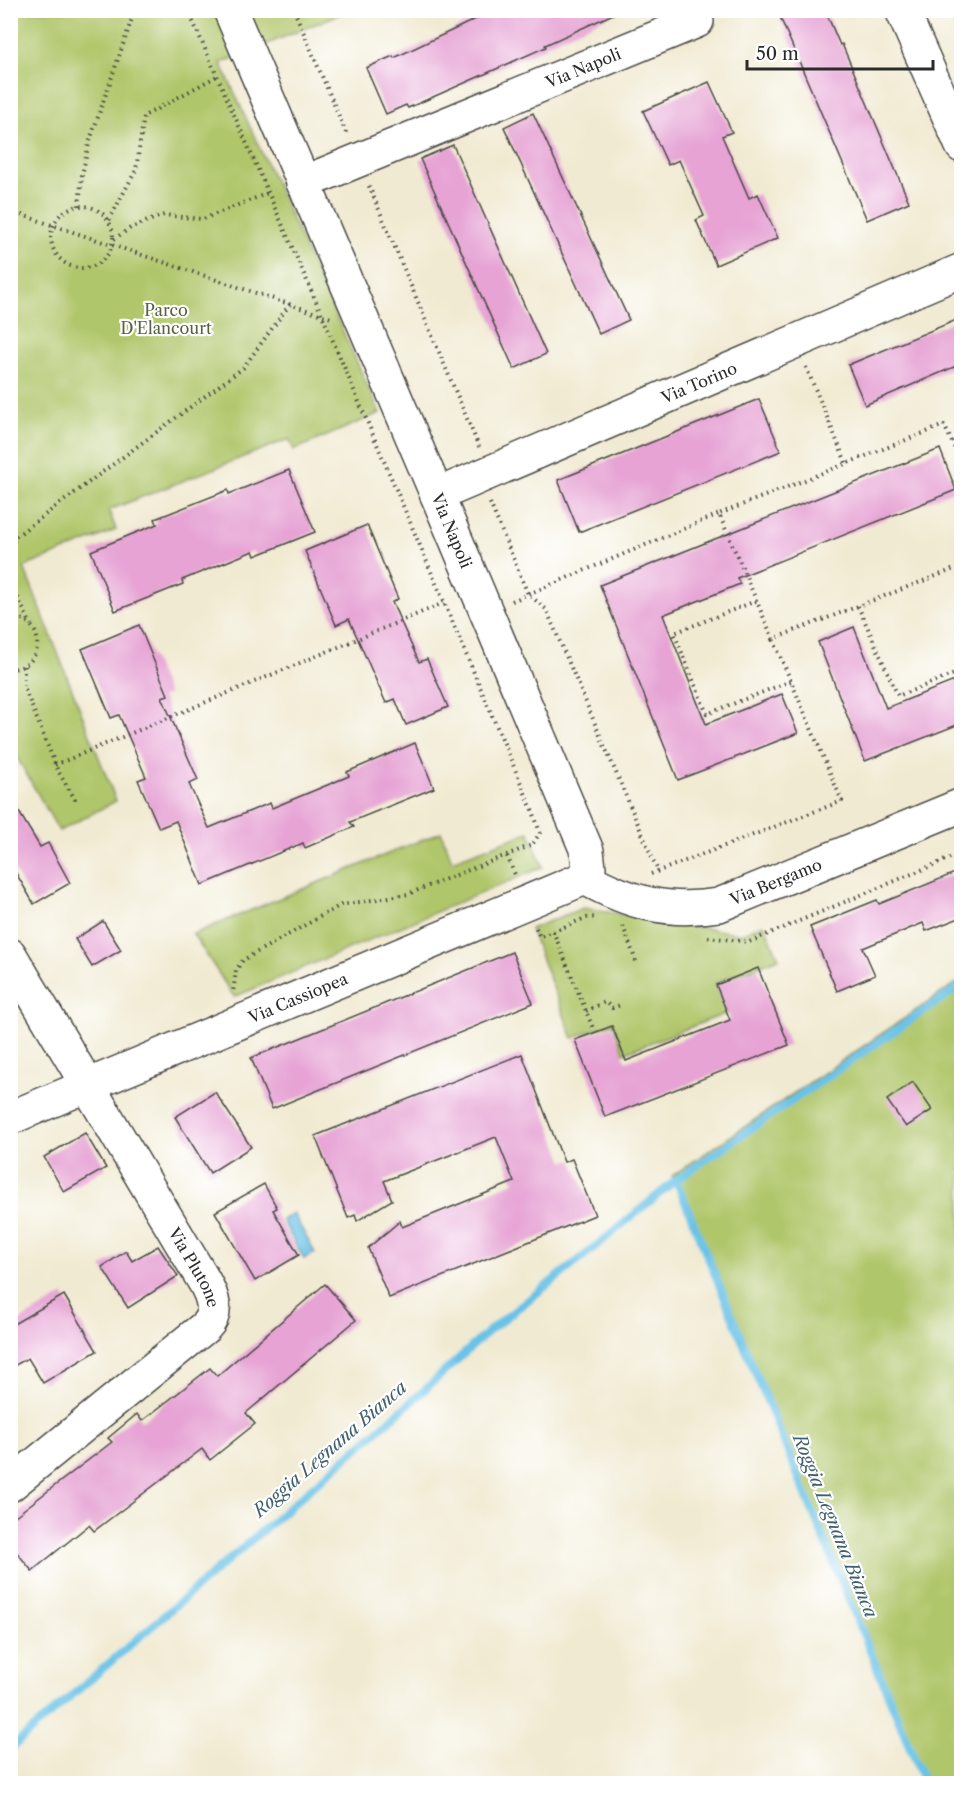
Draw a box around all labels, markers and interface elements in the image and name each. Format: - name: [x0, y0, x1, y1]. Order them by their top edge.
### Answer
- scale bar: [747, 33, 933, 71]
- street label: Via Napoli: [542, 43, 624, 93]
- text: 50 m: [756, 43, 799, 65]
- park label: Parco D'Elancourt: [120, 300, 212, 338]
- street label: Via Torino: [657, 358, 740, 408]
- street label: Via Napoli: [427, 489, 477, 571]
- street label: Via Bergamo: [726, 854, 825, 910]
- street label: Via Cassiopea: [244, 968, 351, 1028]
- street label: Via Plutone: [164, 1223, 223, 1309]
- water label: Roggia Legnana Bianca: [247, 1376, 412, 1523]
- water label: Roggia Legnana Bianca: [787, 1429, 882, 1621]

